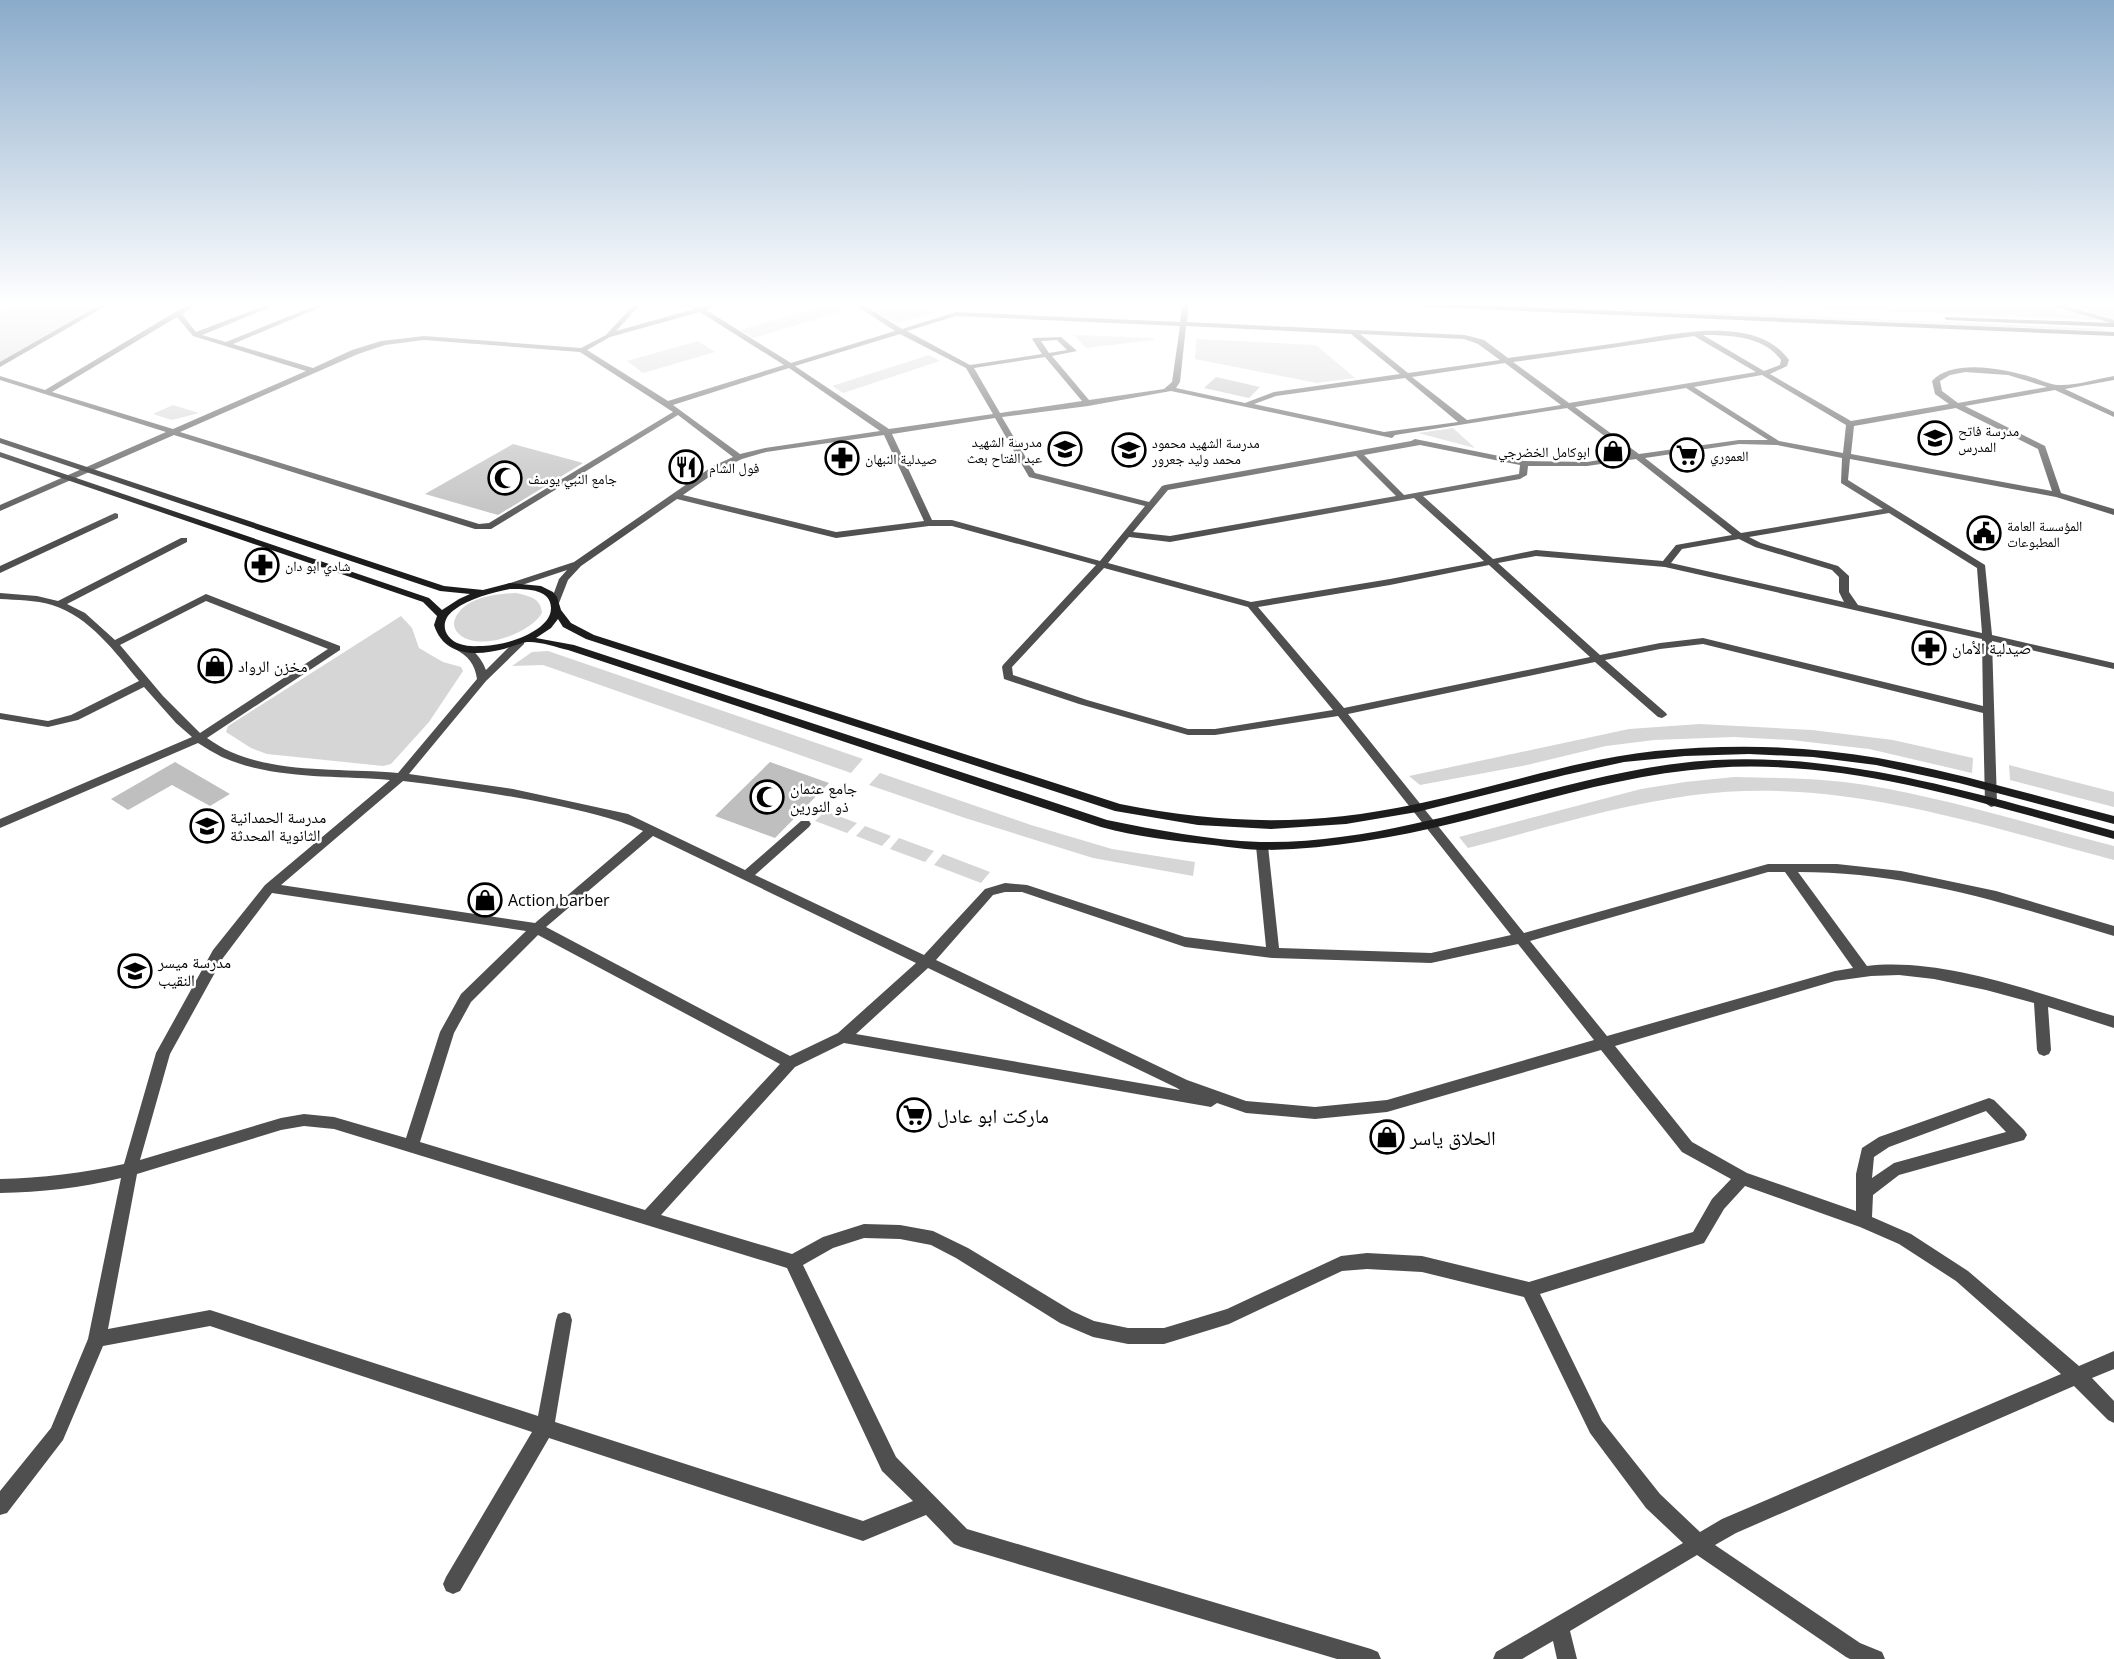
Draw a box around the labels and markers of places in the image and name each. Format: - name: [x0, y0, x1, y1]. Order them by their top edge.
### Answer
- school or university icon: مدرسة فاتح المدرس: [1917, 420, 1953, 456]
- place label: مدرسة فاتح المدرس: [1958, 421, 2019, 456]
- school or university icon: مدرسة الشهيد عبد الفتاح بعث: [1047, 431, 1083, 467]
- place label: مدرسة الشهيد عبد الفتاح بعث: [967, 432, 1042, 468]
- school or university icon: مدرسة الشهيد محمود محمد وليد جعرور: [1111, 432, 1147, 468]
- place label: مدرسة الشهيد محمود محمد وليد جعرور: [1151, 433, 1260, 468]
- shop icon: ابوكامل الخضرجي: [1595, 433, 1631, 469]
- supermarket icon: العموري: [1669, 437, 1705, 473]
- pharmacy icon: صيدلية النبهان: [824, 440, 860, 476]
- place label: ابوكامل الخضرجي: [1498, 442, 1590, 463]
- place label: العموري: [1710, 446, 1749, 467]
- restaurant icon: فول الشام: [668, 449, 704, 485]
- place label: صيدلية النبهان: [865, 449, 937, 468]
- place label: فول الشام: [709, 458, 759, 478]
- mosque icon: جامع النبي يوسف: [487, 460, 523, 496]
- place label: جامع النبي يوسف: [528, 469, 617, 490]
- public building icon: المؤسسة العامة المطبوعات: [1966, 515, 2002, 551]
- place label: المؤسسة العامة المطبوعات: [2007, 516, 2082, 551]
- pharmacy icon: شادي ابو دان: [244, 547, 280, 583]
- place label: شادي ابو دان: [285, 556, 351, 577]
- pharmacy icon: صيدلية الأمان: [1911, 630, 1947, 666]
- place label: صيدلية الأمان: [1952, 637, 2031, 659]
- shop icon: مخزن الرواد: [197, 648, 233, 684]
- place label: مخزن الرواد: [238, 655, 308, 677]
- place label: جامع عثمان ذو النورين: [790, 777, 857, 817]
- mosque icon: جامع عثمان ذو النورين: [749, 779, 785, 815]
- place label: مدرسة الحمدانية الثانوية المحدثة: [230, 806, 326, 846]
- school or university icon: مدرسة الحمدانية الثانوية المحدثة: [189, 808, 225, 844]
- shop icon: Action barber: [467, 882, 503, 918]
- place label: Action barber: [508, 889, 610, 911]
- place label: مدرسة ميسر النقيب: [157, 951, 231, 991]
- school or university icon: مدرسة ميسر النقيب: [117, 953, 153, 989]
- supermarket icon: ماركت ابو عادل: [896, 1097, 932, 1133]
- place label: ماركت ابو عادل: [937, 1102, 1049, 1129]
- shop icon: الحلاق ياسر: [1369, 1119, 1405, 1155]
- place label: الحلاق ياسر: [1409, 1124, 1496, 1151]

